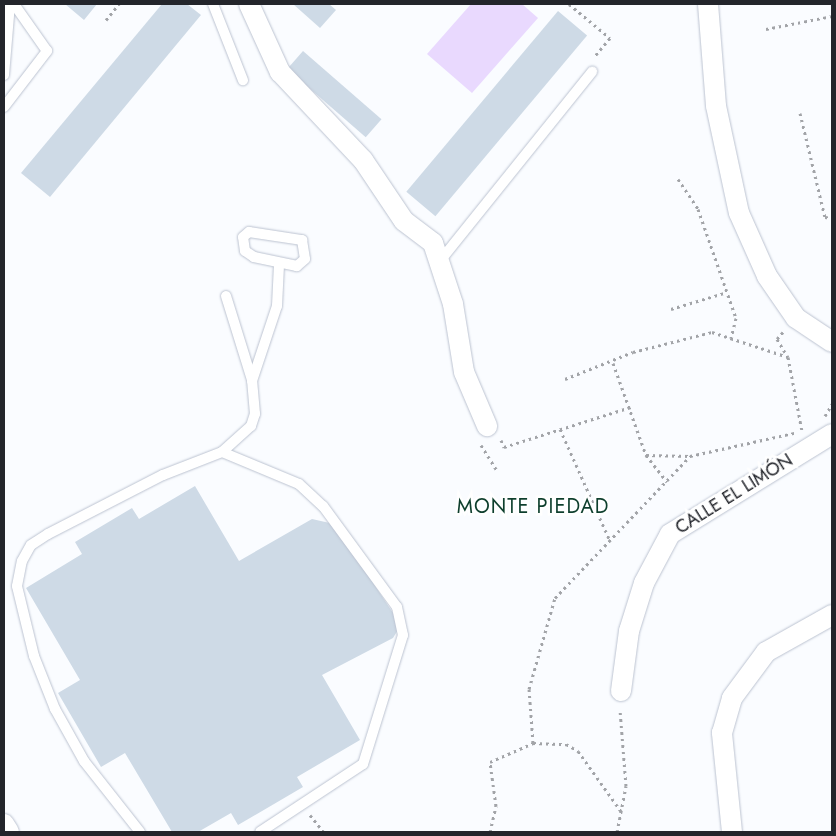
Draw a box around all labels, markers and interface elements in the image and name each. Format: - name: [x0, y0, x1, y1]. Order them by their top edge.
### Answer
- street label: CALLE EL LIMÓN: [671, 449, 797, 539]
- district label: MONTE PIEDAD: [455, 494, 611, 518]

